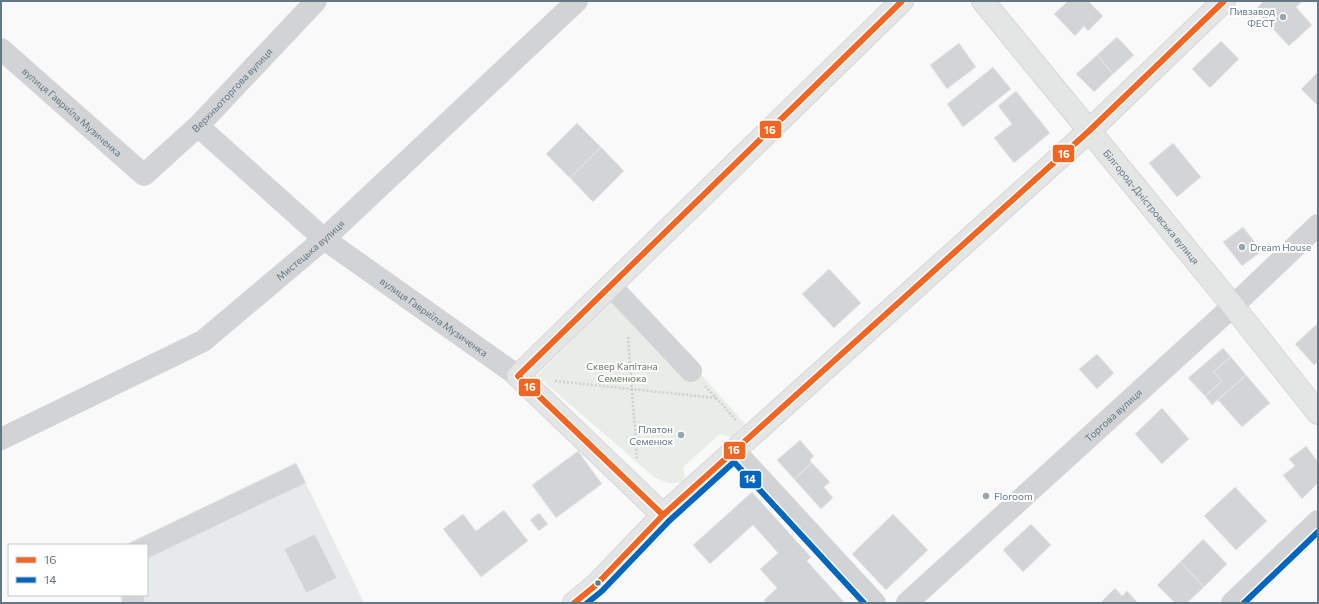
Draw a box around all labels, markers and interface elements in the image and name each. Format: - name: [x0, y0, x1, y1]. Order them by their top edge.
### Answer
- place label: Пивзавод ФЕСТ: [1229, 5, 1276, 29]
- marker: Пивзавод ФЕСТ: [1278, 12, 1288, 22]
- street label: Верхньоторгова вулиця: [189, 45, 275, 135]
- street label: вулиця Гавриїла Музиченка: [20, 65, 125, 159]
- line badge: 16: [759, 120, 782, 139]
- text: 16: [764, 123, 776, 136]
- line badge: 16: [1052, 144, 1075, 163]
- text: 16: [1058, 147, 1070, 160]
- street label: Білгород-Дністровська вулиця: [1101, 147, 1202, 267]
- street label: Мистецька вулиця: [274, 217, 347, 283]
- place label: Dream House: [1250, 241, 1311, 253]
- marker: Dream House: [1237, 242, 1247, 252]
- street label: вулиця Гавриїла Музиченка: [378, 275, 490, 359]
- park label: Сквер Капітана Семенюка: [586, 360, 658, 384]
- line badge: 16: [518, 378, 541, 397]
- text: 16: [524, 380, 536, 393]
- street label: Торгова вулиця: [1082, 386, 1144, 444]
- place label: Платон Семенюк: [629, 423, 674, 447]
- marker: Платон Семенюк: [676, 430, 686, 440]
- line badge: 16: [723, 441, 746, 460]
- text: 16: [728, 443, 740, 456]
- line badge: 14: [739, 470, 762, 489]
- text: 14: [744, 472, 756, 485]
- place label: Floroom: [994, 490, 1033, 502]
- marker: Floroom: [981, 491, 991, 501]
- legend: [8, 544, 148, 596]
- text: 16: [44, 552, 56, 566]
- text: 14: [44, 572, 56, 586]
- unlabelled marker: [593, 578, 603, 588]

